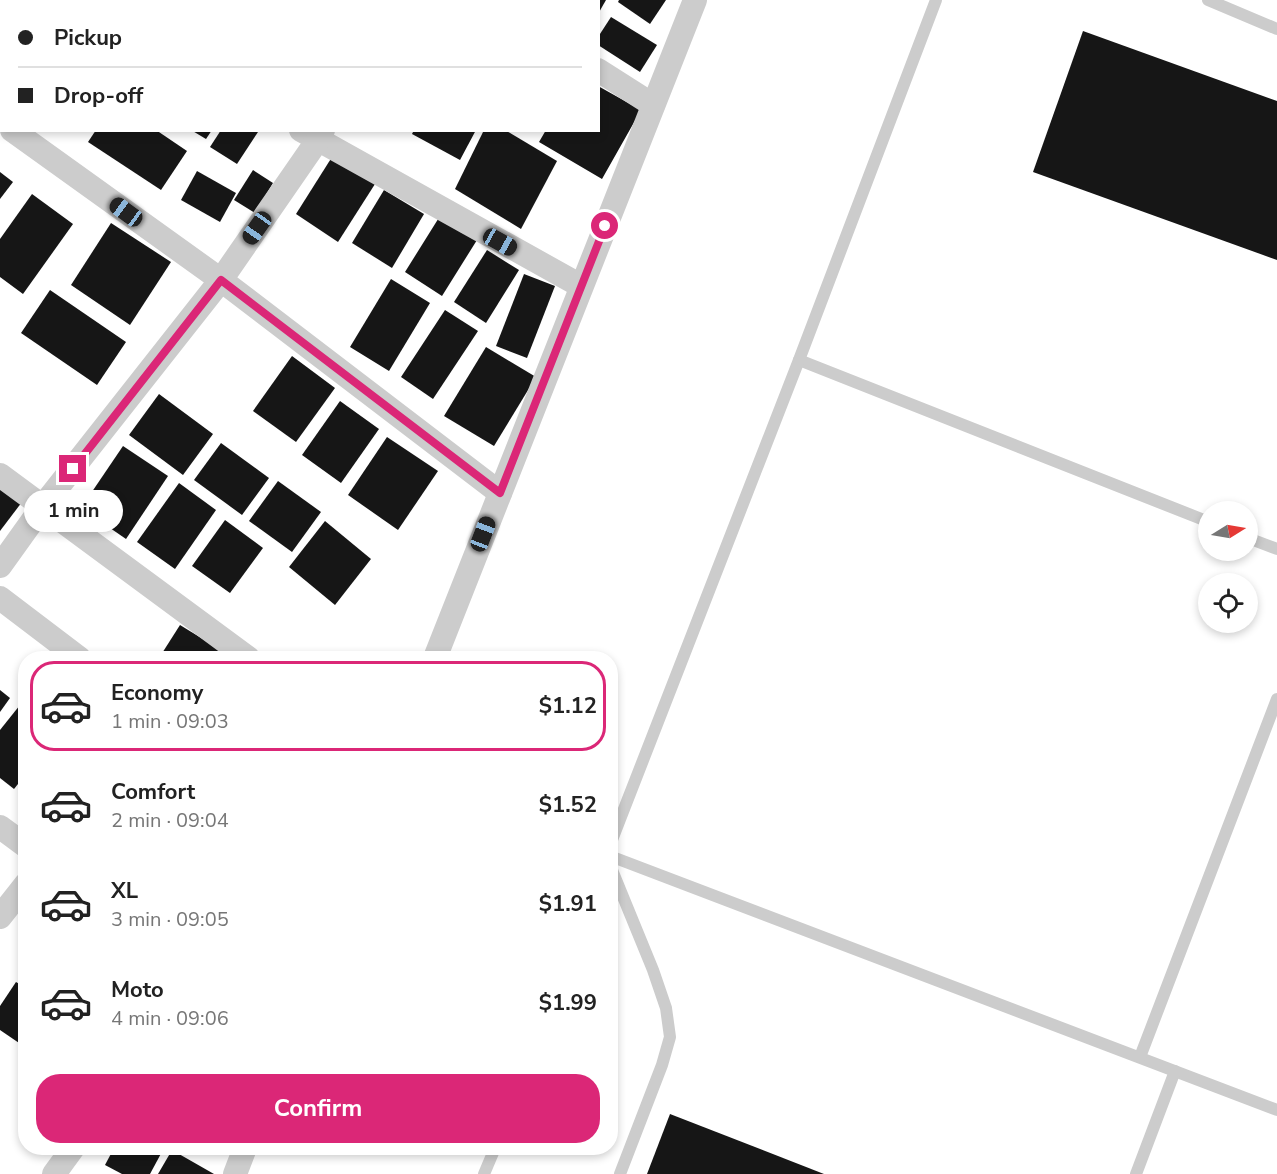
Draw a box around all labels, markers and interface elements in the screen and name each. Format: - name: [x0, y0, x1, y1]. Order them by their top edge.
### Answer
- text: Pickup: [54, 23, 122, 53]
- text: Drop-off: [54, 81, 143, 111]
- car: [106, 194, 146, 230]
- car: [239, 208, 275, 248]
- route start: [591, 212, 618, 239]
- car: [480, 225, 520, 259]
- route end: [59, 455, 86, 482]
- callout: 1 min: [23, 490, 122, 532]
- text: 1 min: [48, 497, 99, 524]
- north arrow: [1198, 501, 1258, 561]
- map controls: [1198, 501, 1258, 633]
- car: [468, 514, 498, 554]
- button: locate: [1198, 573, 1258, 633]
- text: Economy: [111, 678, 203, 708]
- icon: car: [39, 679, 93, 733]
- text: $1.12: [539, 691, 597, 721]
- text: 1 min · 09:03: [111, 708, 229, 735]
- text: Comfort: [111, 777, 195, 807]
- icon: car: [39, 778, 93, 832]
- text: $1.52: [539, 790, 597, 820]
- text: 2 min · 09:04: [111, 807, 229, 834]
- text: XL: [111, 876, 138, 906]
- icon: car: [39, 877, 93, 931]
- text: $1.91: [539, 889, 597, 919]
- text: 3 min · 09:05: [111, 906, 229, 933]
- text: Moto: [111, 975, 164, 1005]
- icon: car: [39, 976, 93, 1030]
- text: $1.99: [539, 988, 597, 1018]
- text: 4 min · 09:06: [111, 1005, 229, 1032]
- button: Confirm: [36, 1074, 600, 1143]

